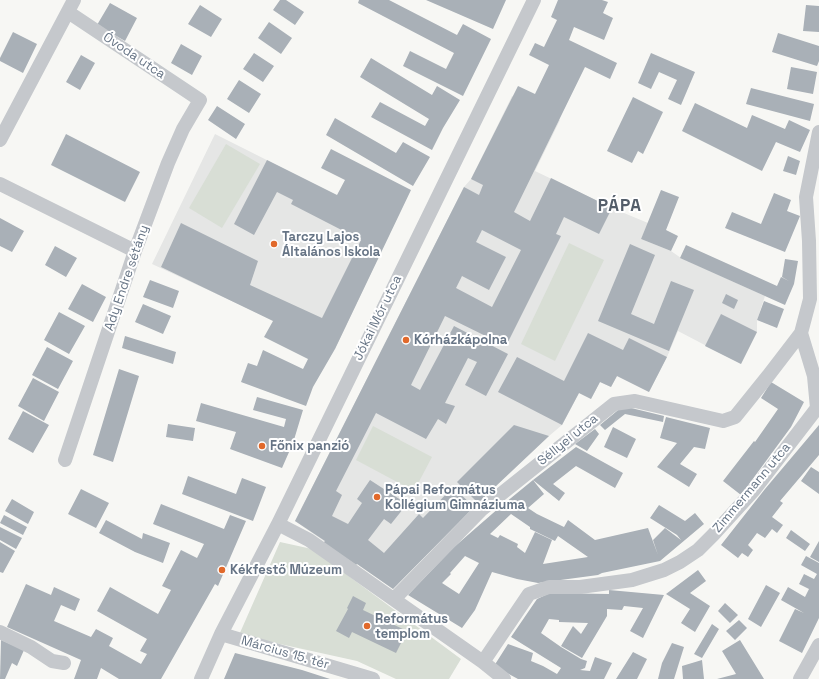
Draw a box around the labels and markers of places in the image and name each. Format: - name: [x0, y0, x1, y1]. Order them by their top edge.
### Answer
- place label: Tarczy Lajos Általános Iskola: [282, 229, 380, 260]
- marker: Tarczy Lajos Általános Iskola: [269, 239, 279, 249]
- place label: Kórházkápolna: [414, 332, 507, 348]
- marker: Kórházkápolna: [401, 335, 411, 345]
- place label: Főnix panzió: [270, 438, 349, 454]
- marker: Főnix panzió: [257, 441, 267, 451]
- place label: Pápai Református Kollégium Gimnáziuma: [385, 482, 525, 513]
- marker: Pápai Református Kollégium Gimnáziuma: [372, 492, 382, 502]
- place label: Kékfestő Múzeum: [230, 562, 342, 578]
- marker: Kékfestő Múzeum: [217, 565, 227, 575]
- place label: Református templom: [375, 611, 448, 642]
- marker: Református templom: [362, 621, 372, 631]

